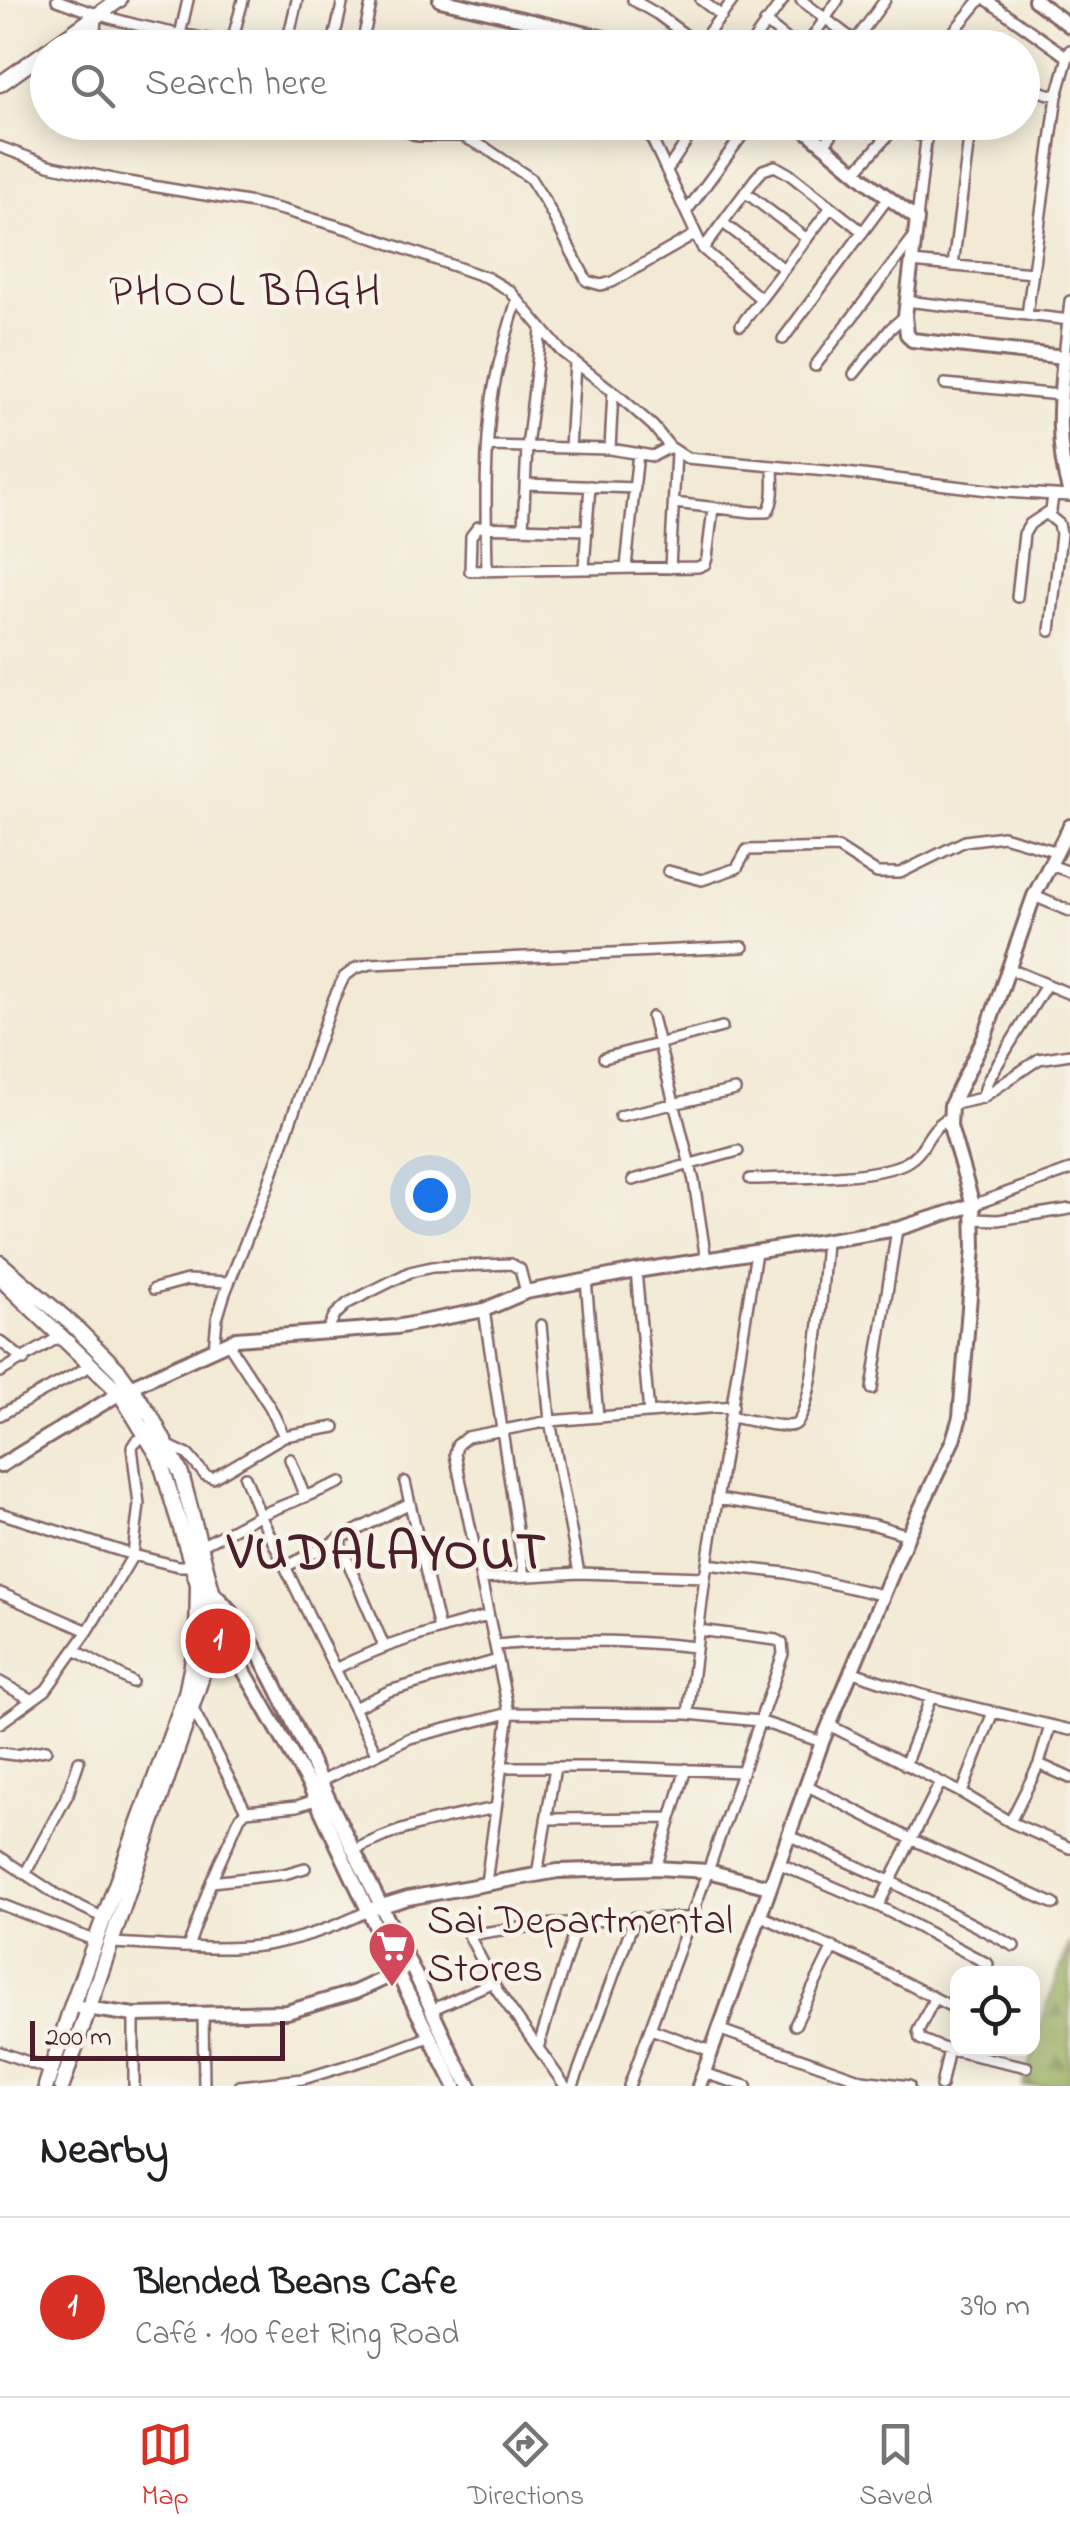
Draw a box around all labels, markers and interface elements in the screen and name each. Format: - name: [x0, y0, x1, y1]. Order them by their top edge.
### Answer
- search box: [30, 30, 1040, 140]
- text: Search here: [145, 57, 327, 113]
- icon: search: [65, 58, 120, 113]
- district label: PHOOL BAGH: [109, 261, 383, 327]
- your location: [405, 1170, 456, 1221]
- district label: VUDALAYOUT: [227, 1518, 548, 1593]
- pin: 1: [186, 1604, 250, 1678]
- place label: Sai Departmental Stores: [427, 1892, 733, 2001]
- supermarket icon: Sai Departmental Stores: [366, 1920, 418, 1988]
- map controls: [950, 1966, 1040, 2056]
- button: locate: [950, 1966, 1040, 2056]
- scale bar: [30, 2016, 285, 2060]
- text: 200 m: [45, 2018, 112, 2059]
- text: Nearby: [40, 2121, 168, 2182]
- text: Blended Beans Cafe: [135, 2256, 456, 2312]
- text: 1: [67, 2284, 78, 2331]
- text: 390 m: [960, 2284, 1030, 2331]
- text: Café · 100 feet Ring Road: [135, 2312, 459, 2359]
- tab: Map: [138, 2417, 193, 2518]
- tab: Directions: [468, 2417, 584, 2518]
- tab: Saved: [859, 2417, 932, 2518]

